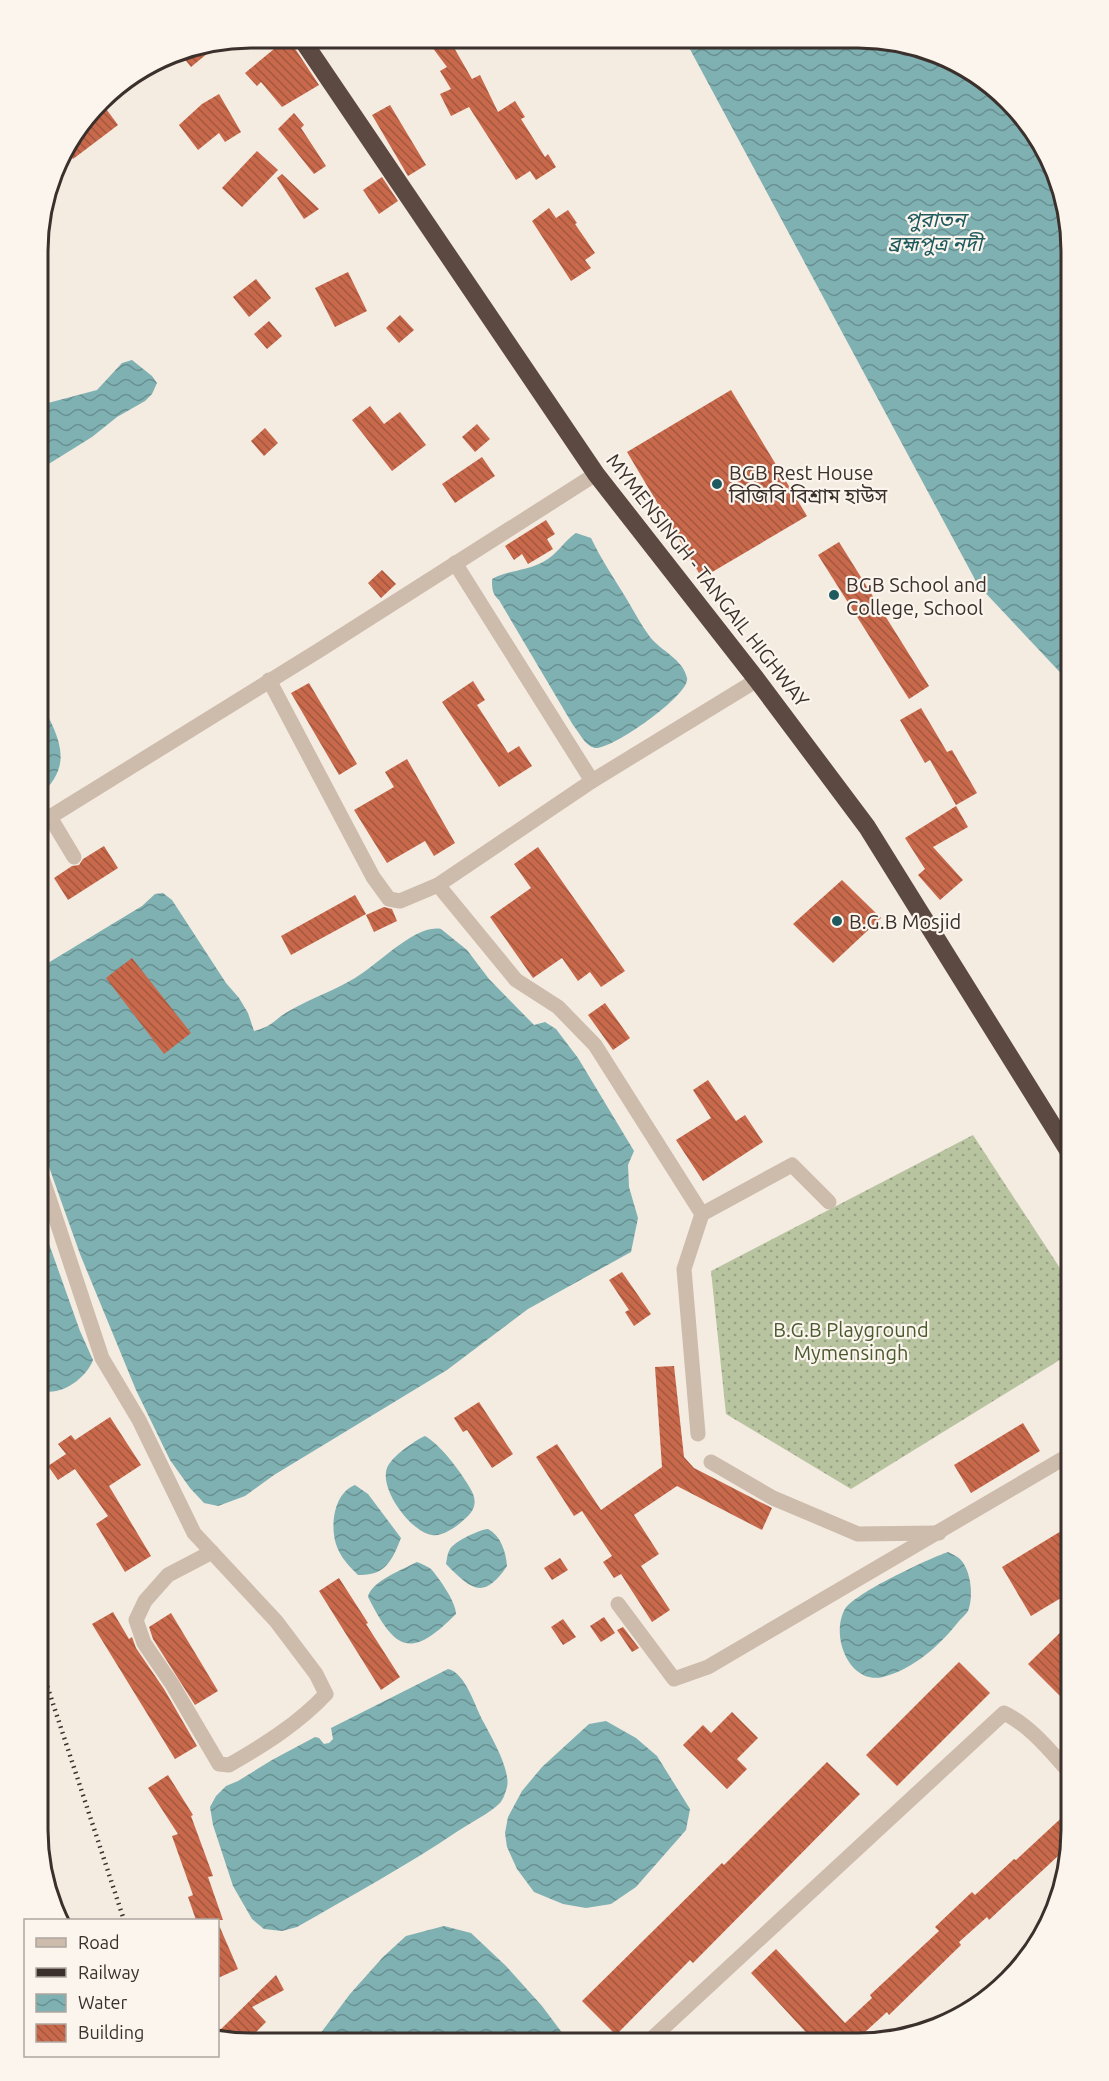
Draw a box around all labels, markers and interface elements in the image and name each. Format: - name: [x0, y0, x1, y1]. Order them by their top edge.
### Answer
- water label: পুরাতন ব্রহ্মপুত্র নদী: [888, 207, 986, 256]
- street label: MYMENSINGH - TANGAIL HIGHWAY: [602, 449, 814, 712]
- place label: BGB Rest House বিজিবি বিশ্রাম হাউস: [728, 461, 888, 507]
- marker: BGB Rest House বিজিবি বিশ্রাম হাউস: [710, 477, 724, 491]
- place label: BGB School and College, School: [846, 573, 987, 619]
- marker: BGB School and College, School: [827, 588, 841, 602]
- place label: B.G.B Mosjid: [849, 910, 961, 933]
- marker: B.G.B Mosjid: [830, 914, 844, 928]
- park label: B.G.B Playground Mymensingh: [773, 1318, 929, 1364]
- legend: [24, 1919, 219, 2057]
- text: Road: [78, 1932, 120, 1952]
- text: Railway: [78, 1962, 140, 1982]
- text: Water: [78, 1992, 128, 2012]
- text: Building: [78, 2022, 144, 2042]

